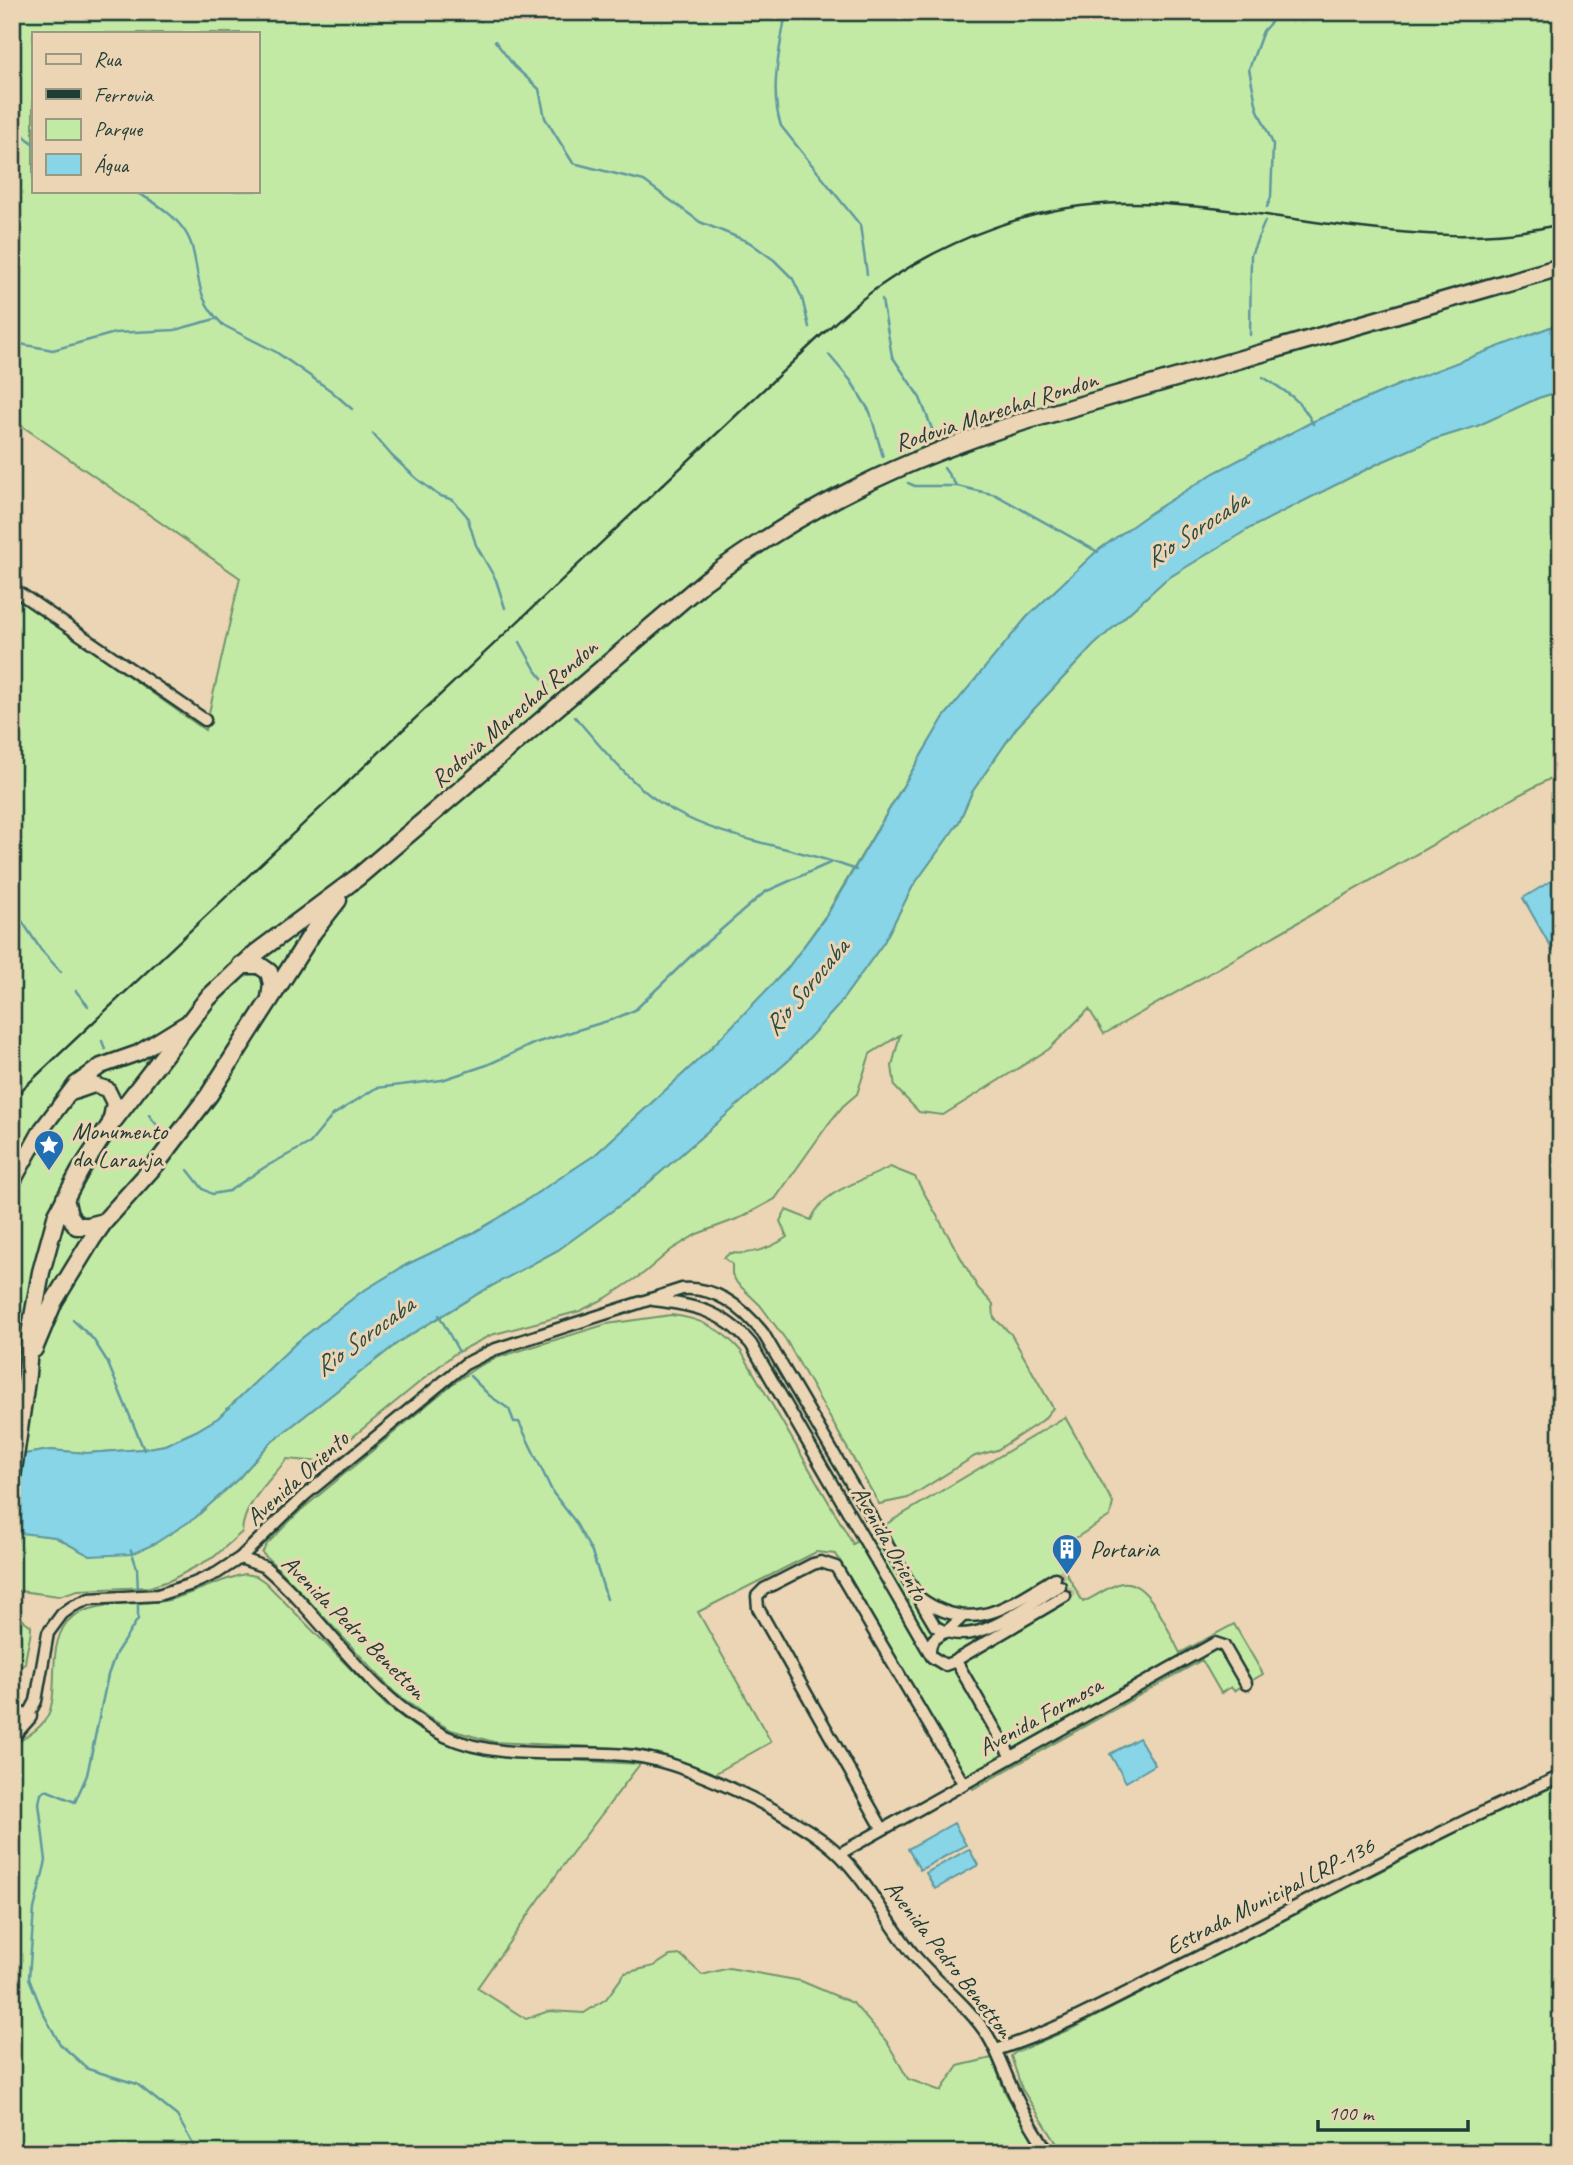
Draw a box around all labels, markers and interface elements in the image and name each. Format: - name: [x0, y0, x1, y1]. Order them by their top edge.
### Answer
- legend: [32, 32, 259, 192]
- text: Rua: [94, 46, 122, 72]
- text: Ferrovia: [94, 82, 154, 108]
- text: Parque: [94, 116, 143, 142]
- text: Água: [94, 152, 130, 178]
- street label: Rodovia Marechal Rondon: [891, 364, 1102, 458]
- water label: Rio Sorocaba: [1138, 482, 1256, 574]
- street label: Rodovia Marechal Rondon: [424, 632, 605, 794]
- water label: Rio Sorocaba: [756, 929, 858, 1042]
- place label: Monumento da Laranja: [72, 1116, 169, 1174]
- place icon: Monumento da Laranja: [32, 1128, 66, 1172]
- water label: Rio Sorocaba: [307, 1287, 423, 1383]
- street label: Avenida Oriento: [239, 1423, 356, 1532]
- street label: Avenida Oriento: [845, 1480, 936, 1607]
- building icon: Portaria: [1050, 1532, 1084, 1576]
- place label: Portaria: [1090, 1534, 1160, 1564]
- street label: Avenida Pedro Benetton: [275, 1548, 434, 1707]
- street label: Avenida Formosa: [973, 1669, 1109, 1762]
- street label: Estrada Municipal LRP-136: [1161, 1830, 1380, 1962]
- street label: Avenida Pedro Benetton: [878, 1874, 1021, 2045]
- scale bar: [1318, 2088, 1468, 2132]
- text: 100 m: [1328, 2100, 1375, 2126]

